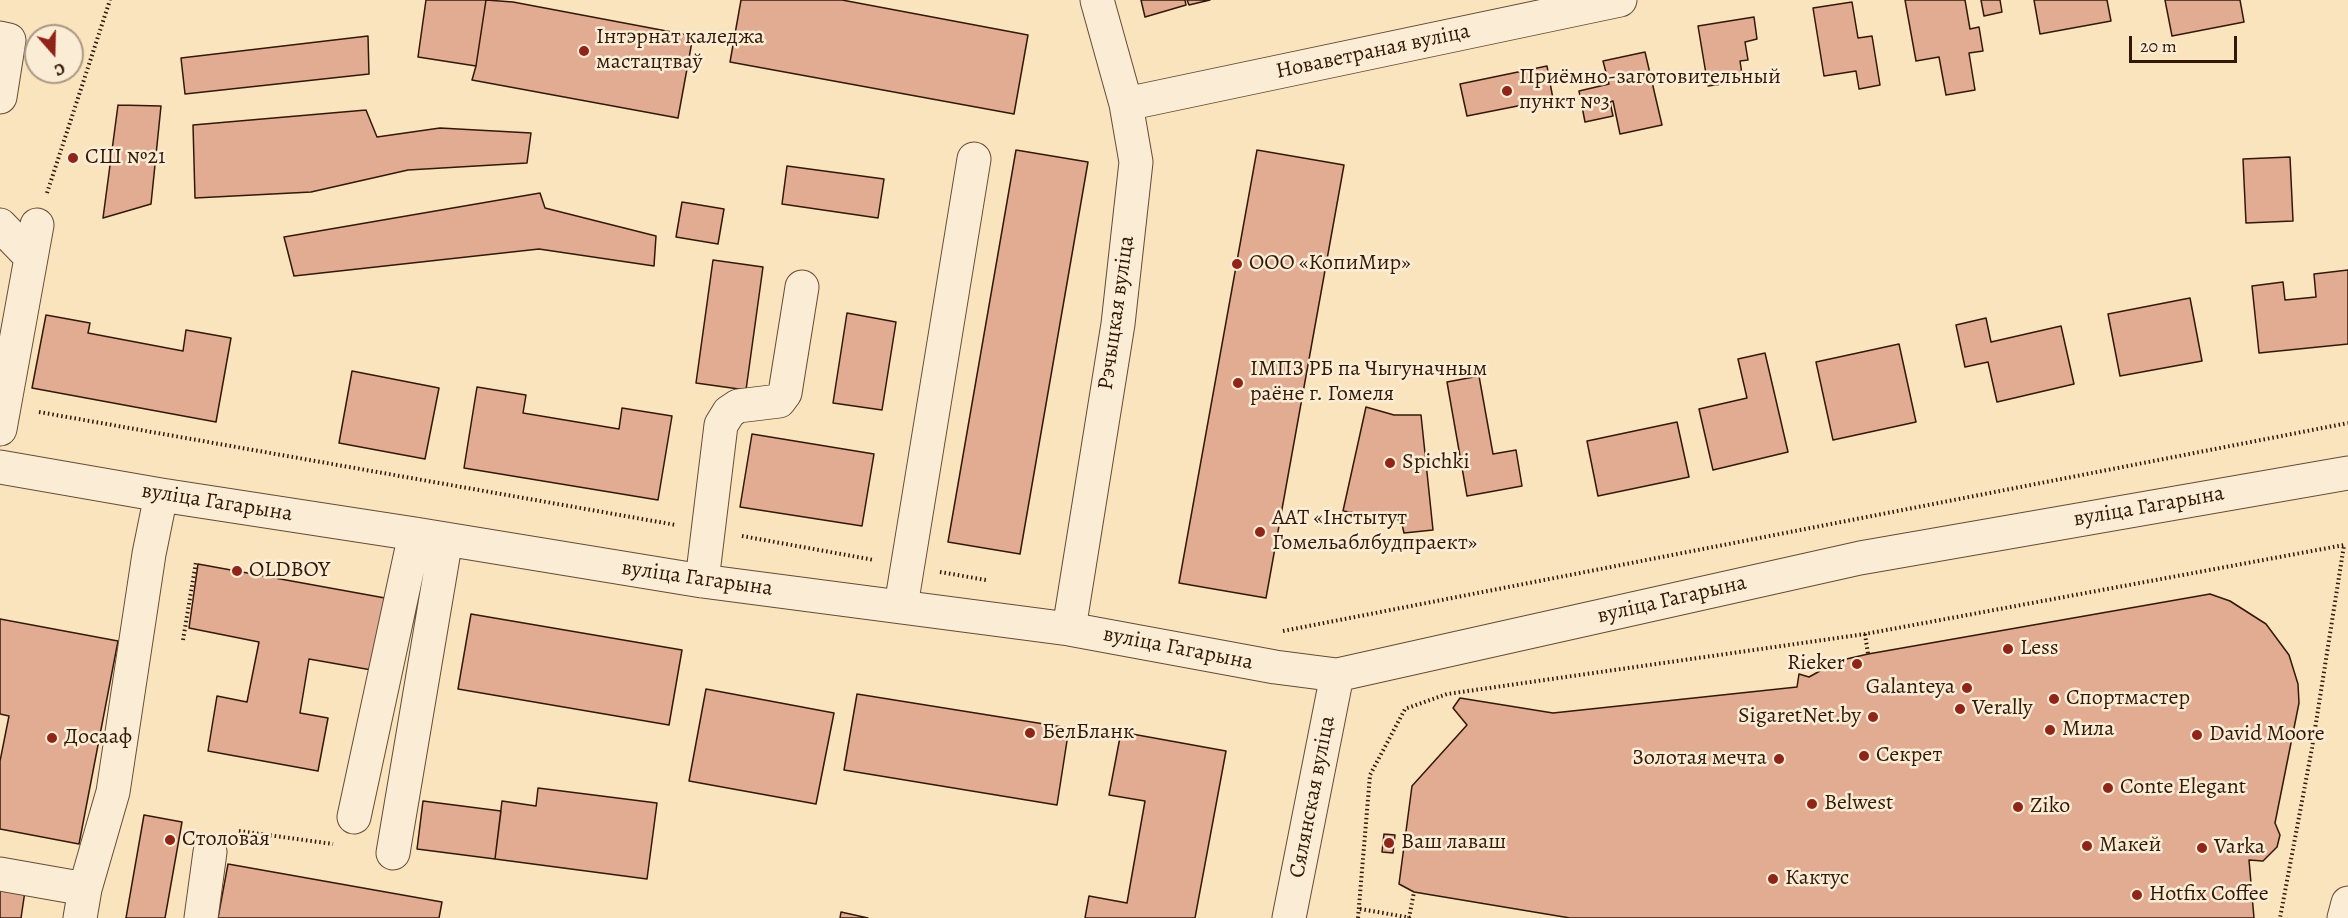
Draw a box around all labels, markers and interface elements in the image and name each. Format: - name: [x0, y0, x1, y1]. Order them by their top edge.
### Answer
- street label: Новаветраная вуліца: [1274, 19, 1472, 85]
- north arrow: [24, 24, 84, 84]
- scale bar: [2132, 24, 2240, 62]
- place label: Інтэрнат каледжа мастацтваў: [596, 25, 764, 76]
- text: 20 m: [2140, 34, 2177, 58]
- marker: Інтэрнат каледжа мастацтваў: [577, 44, 591, 58]
- text: С: [51, 57, 68, 81]
- place label: Приёмно-заготовительный пункт №3: [1519, 65, 1781, 116]
- marker: Приёмно-заготовительный пункт №3: [1500, 84, 1514, 98]
- place label: СШ №21: [85, 145, 165, 171]
- marker: СШ №21: [66, 151, 80, 165]
- street label: Рэчыцкая вуліца: [1093, 234, 1141, 392]
- place label: ООО «КопиМир»: [1249, 251, 1411, 277]
- marker: ООО «КопиМир»: [1230, 257, 1244, 271]
- place label: ІМПЗ РБ па Чыгуначным раёне г. Гомеля: [1250, 357, 1487, 408]
- marker: ІМПЗ РБ па Чыгуначным раёне г. Гомеля: [1231, 376, 1245, 390]
- place label: Spichki: [1402, 450, 1470, 476]
- marker: Spichki: [1383, 456, 1397, 470]
- street label: вуліца Гагарына: [140, 478, 294, 528]
- street label: вуліца Гагарына: [2072, 481, 2226, 533]
- place label: ААТ «Інстытут Гомельаблбудпраект»: [1272, 506, 1477, 558]
- marker: ААТ «Інстытут Гомельаблбудпраект»: [1253, 525, 1267, 539]
- street label: вуліца Гагарына: [620, 555, 774, 603]
- place label: OLDBOY: [249, 558, 330, 584]
- marker: OLDBOY: [230, 564, 244, 578]
- street label: вуліца Гагарына: [1595, 570, 1749, 630]
- street label: вуліца Гагарына: [1101, 621, 1255, 677]
- place label: Less: [2020, 636, 2059, 662]
- marker: Less: [2001, 642, 2015, 656]
- place label: Rieker: [1787, 651, 1845, 677]
- marker: Rieker: [1850, 657, 1864, 671]
- place label: Galanteya: [1866, 675, 1955, 701]
- marker: Galanteya: [1960, 681, 1974, 695]
- place label: Спортмастер: [2066, 686, 2190, 712]
- marker: Спортмастер: [2047, 692, 2061, 706]
- place label: Verally: [1972, 696, 2033, 722]
- marker: Verally: [1953, 702, 1967, 716]
- place label: SigaretNet.by: [1738, 704, 1861, 730]
- marker: SigaretNet.by: [1866, 710, 1880, 724]
- street label: Сялянская вуліца: [1284, 714, 1342, 880]
- place label: Мила: [2062, 717, 2114, 743]
- place label: БелБланк: [1042, 720, 1134, 746]
- place label: David Moore: [2209, 722, 2325, 748]
- marker: Мила: [2043, 723, 2057, 737]
- place label: Досааф: [64, 725, 132, 751]
- marker: БелБланк: [1023, 726, 1037, 740]
- marker: David Moore: [2190, 728, 2204, 742]
- marker: Досааф: [45, 731, 59, 745]
- place label: Секрет: [1876, 743, 1942, 769]
- place label: Золотая мечта: [1632, 746, 1767, 772]
- marker: Секрет: [1857, 749, 1871, 763]
- marker: Золотая мечта: [1772, 752, 1786, 766]
- place label: Conte Elegant: [2120, 775, 2246, 801]
- marker: Conte Elegant: [2101, 781, 2115, 795]
- place label: Belwest: [1824, 791, 1893, 817]
- place label: Ziko: [2030, 794, 2070, 820]
- marker: Belwest: [1805, 797, 1819, 811]
- marker: Ziko: [2011, 800, 2025, 814]
- place label: Столовая: [182, 827, 270, 853]
- place label: Ваш лаваш: [1401, 830, 1506, 856]
- marker: Столовая: [163, 833, 177, 847]
- place label: Макей: [2099, 833, 2161, 859]
- place label: Varka: [2214, 835, 2265, 861]
- marker: Ваш лаваш: [1382, 836, 1396, 850]
- marker: Макей: [2080, 839, 2094, 853]
- marker: Varka: [2195, 841, 2209, 855]
- place label: Кактус: [1785, 866, 1849, 892]
- marker: Кактус: [1766, 872, 1780, 886]
- place label: Hotfix Coffee: [2149, 882, 2269, 908]
- marker: Hotfix Coffee: [2130, 888, 2144, 902]

